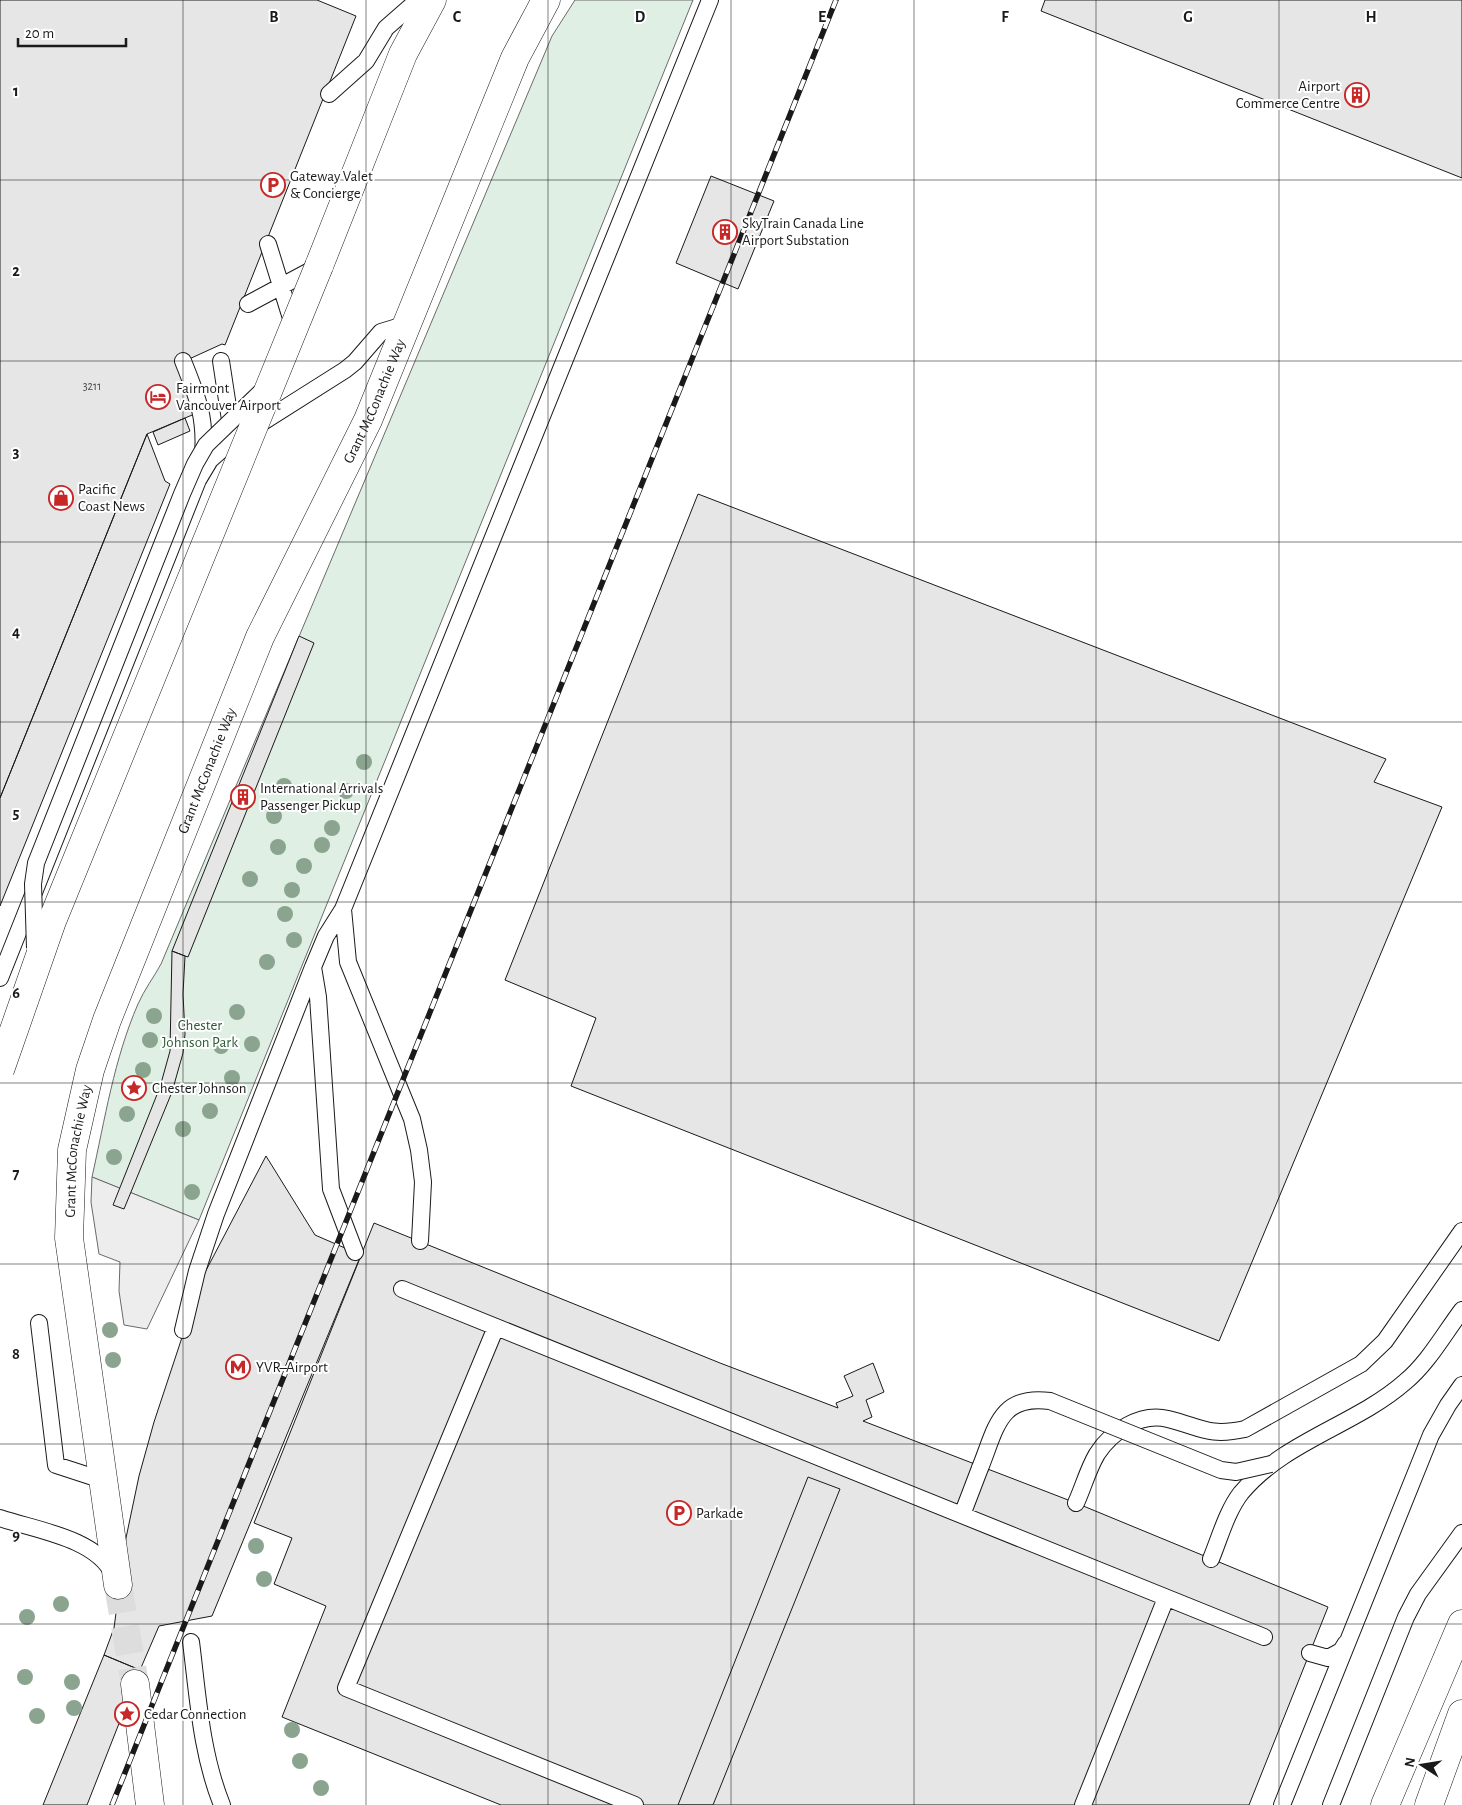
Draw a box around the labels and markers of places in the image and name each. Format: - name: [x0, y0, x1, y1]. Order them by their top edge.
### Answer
- place label: Airport Commerce Centre: [1236, 79, 1340, 111]
- building icon: Airport Commerce Centre: [1344, 82, 1370, 108]
- place label: Gateway Valet & Concierge: [290, 169, 373, 201]
- parking icon: Gateway Valet & Concierge: [260, 172, 286, 198]
- place label: SkyTrain Canada Line Airport Substation: [742, 216, 864, 248]
- building icon: SkyTrain Canada Line Airport Substation: [712, 219, 738, 245]
- place label: Fairmont Vancouver Airport: [176, 381, 281, 413]
- hotel icon: Fairmont Vancouver Airport: [145, 384, 171, 410]
- place label: Pacific Coast News: [78, 482, 145, 514]
- shop icon: Pacific Coast News: [48, 485, 74, 511]
- place label: International Arrivals Passenger Pickup: [260, 781, 383, 813]
- building icon: International Arrivals Passenger Pickup: [230, 784, 256, 810]
- place icon: Chester Johnson: [121, 1075, 147, 1101]
- place label: Chester Johnson: [152, 1081, 247, 1096]
- metro station icon: YVR–Airport: [225, 1354, 251, 1380]
- place label: YVR–Airport: [256, 1360, 328, 1375]
- parking icon: Parkade: [666, 1500, 692, 1526]
- place label: Parkade: [696, 1506, 743, 1521]
- place icon: Cedar Connection: [114, 1701, 140, 1727]
- place label: Cedar Connection: [144, 1707, 246, 1722]

